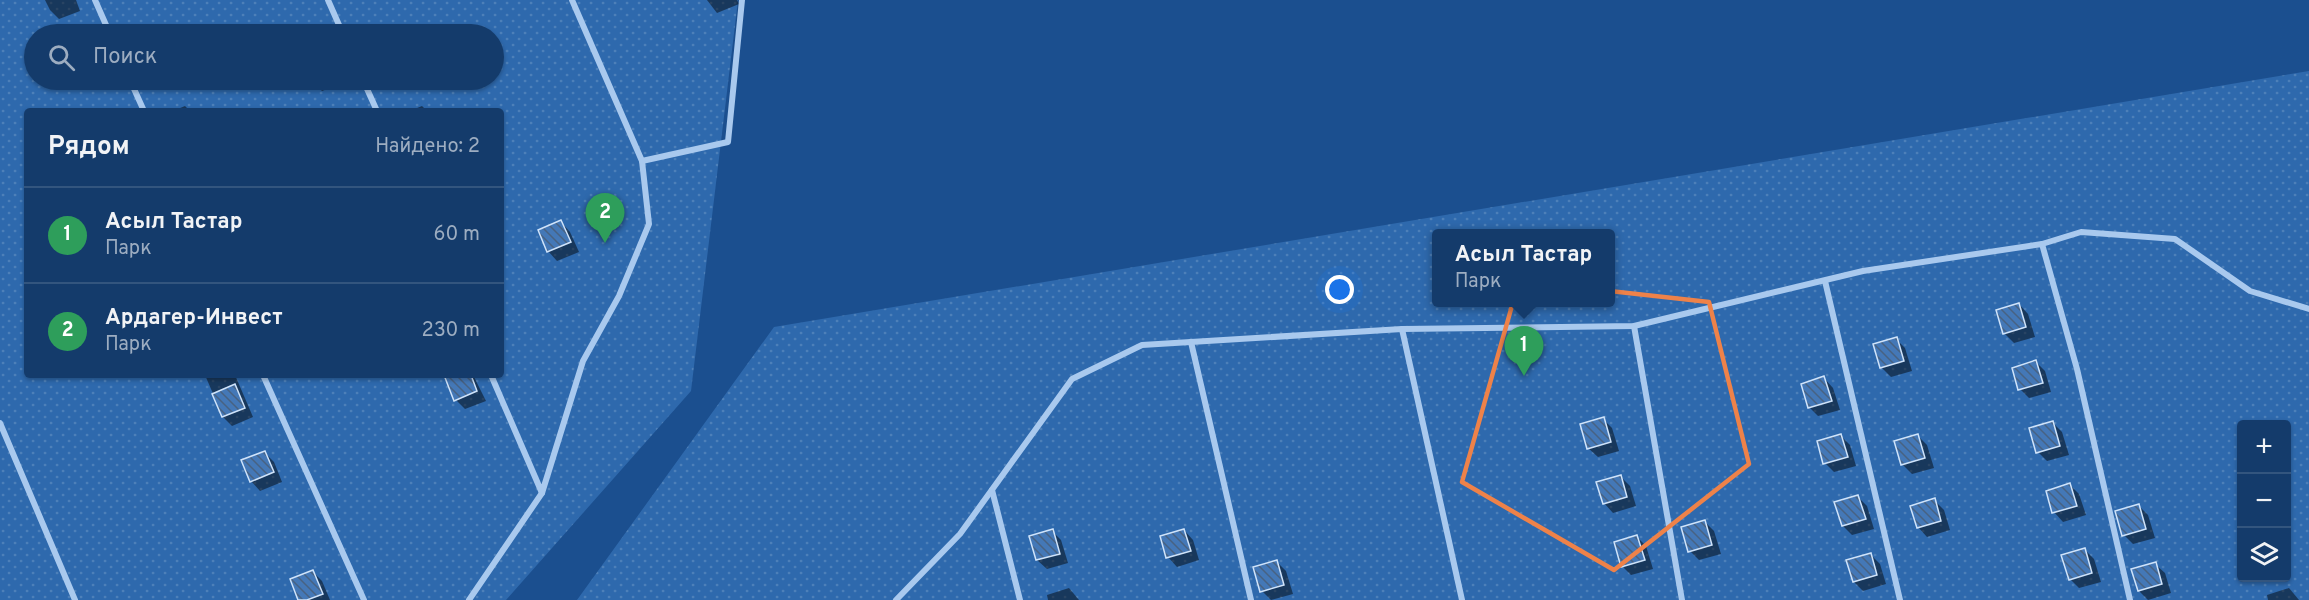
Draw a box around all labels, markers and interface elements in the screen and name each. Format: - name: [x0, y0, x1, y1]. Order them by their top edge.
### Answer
- search box: [24, 24, 504, 90]
- icon: search: [45, 41, 78, 74]
- text: Поиск: [93, 44, 157, 71]
- text: Рядом: [48, 131, 130, 164]
- text: Найдено: 2: [375, 134, 480, 160]
- pin: 2: [586, 194, 624, 243]
- text: Асыл Тастар: [105, 209, 242, 236]
- text: 1: [64, 222, 72, 248]
- text: 60 m: [434, 222, 480, 248]
- popup: [1432, 229, 1615, 307]
- text: Парк: [105, 236, 152, 262]
- text: Асыл Тастар: [1455, 242, 1592, 269]
- text: Парк: [1455, 269, 1501, 295]
- your location: [1325, 275, 1354, 304]
- text: Ардагер-Инвест: [105, 305, 283, 332]
- text: 2: [61, 318, 74, 344]
- text: 230 m: [421, 318, 480, 344]
- pin: 1: [1504, 326, 1544, 376]
- text: Парк: [105, 332, 152, 358]
- map controls: [2237, 420, 2291, 582]
- button: +: [2237, 420, 2291, 474]
- button: −: [2237, 474, 2291, 528]
- button: layers: [2237, 528, 2291, 582]

